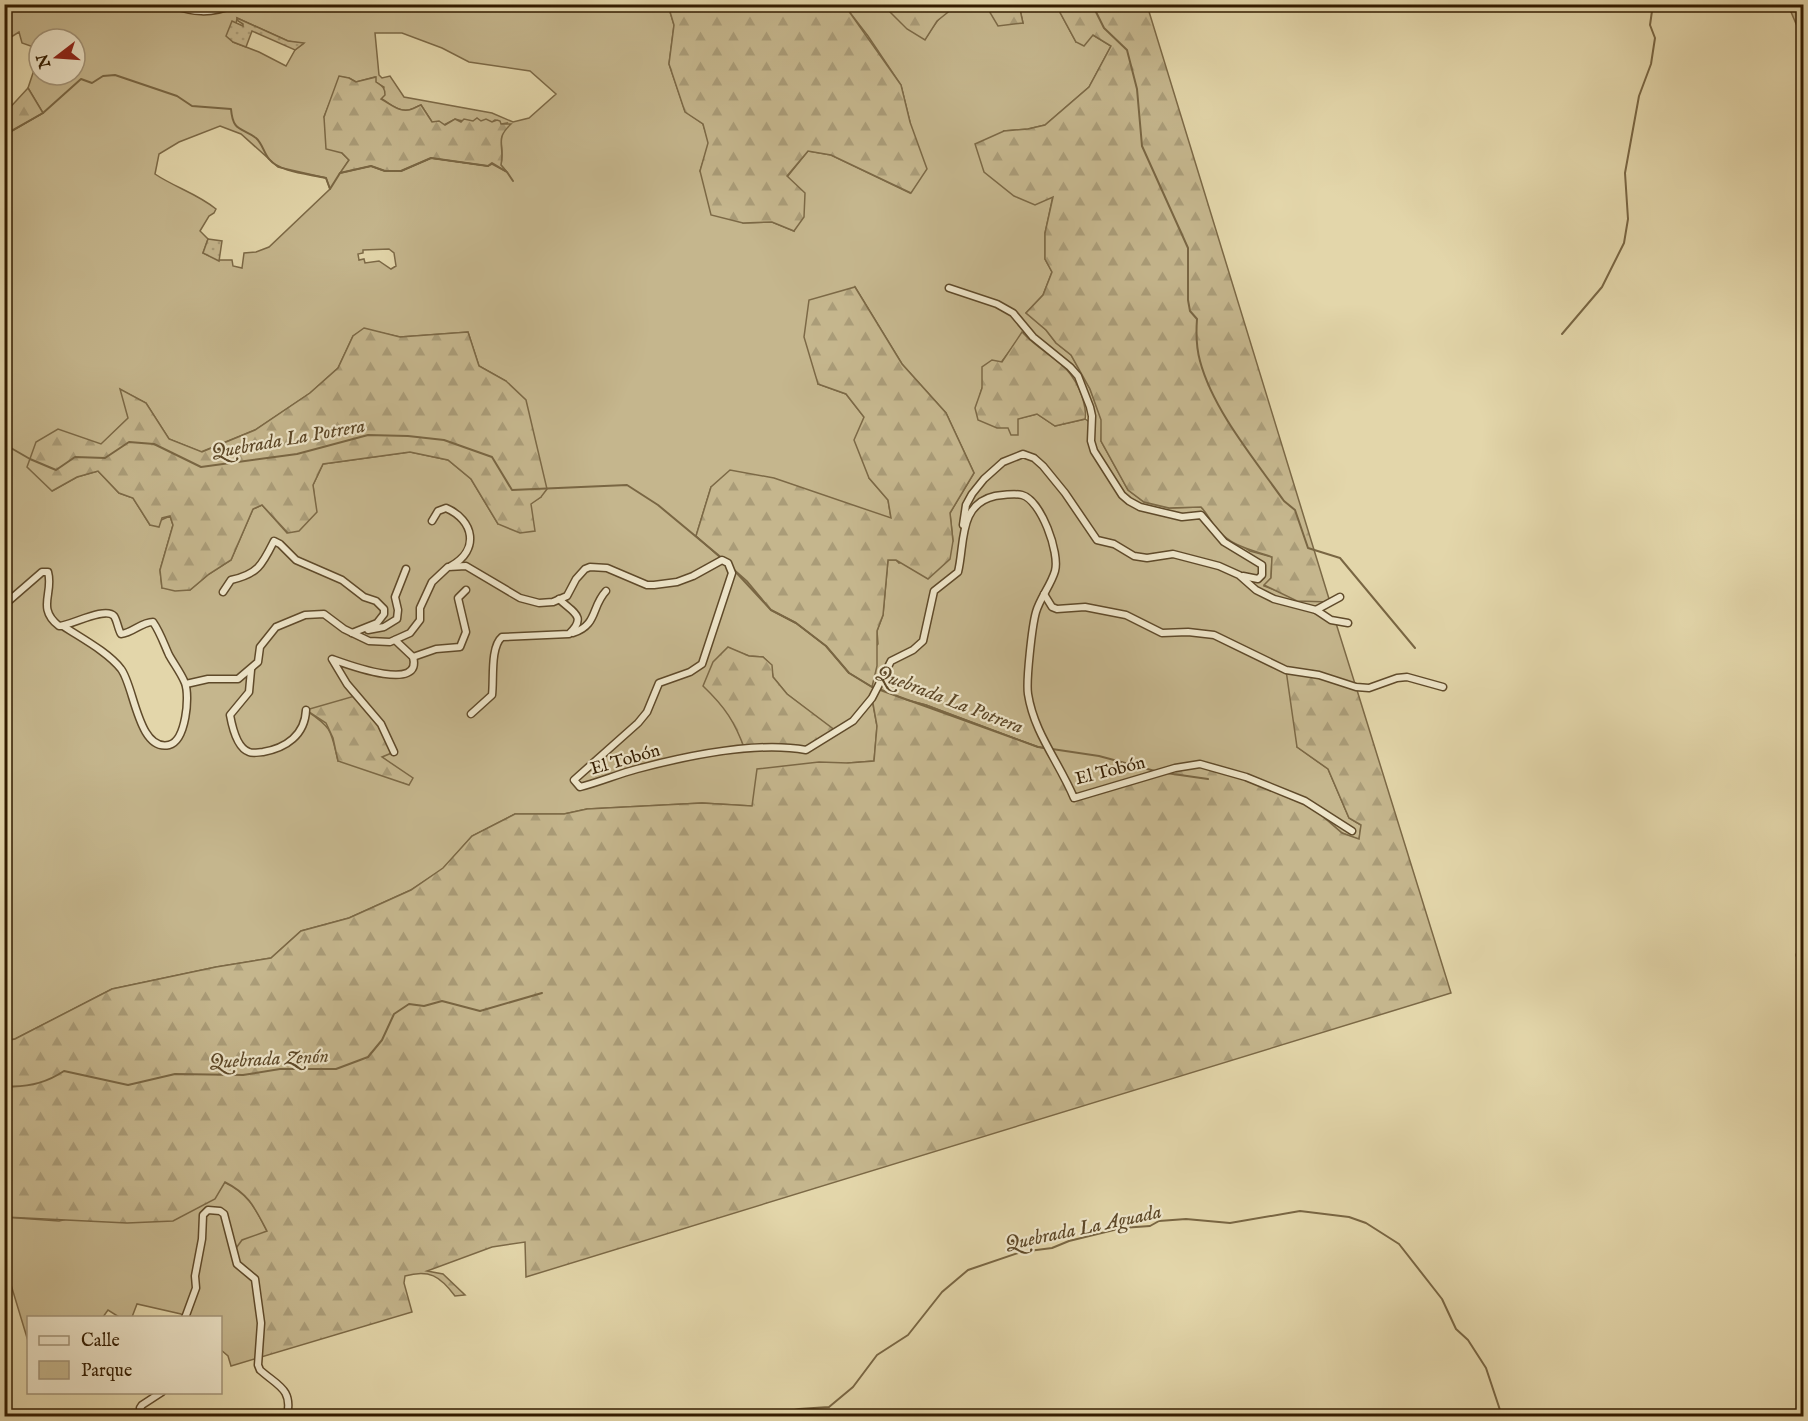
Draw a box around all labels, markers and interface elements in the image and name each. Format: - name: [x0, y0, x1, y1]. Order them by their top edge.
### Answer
- north arrow: [27, 27, 87, 87]
- text: N: [33, 51, 56, 71]
- water label: Quebrada La Potrera: [209, 414, 368, 466]
- water label: Quebrada La Potrera: [872, 661, 1027, 741]
- street label: El Tobón: [588, 739, 663, 781]
- street label: El Tobón: [1073, 752, 1148, 791]
- water label: Quebrada Zenón: [209, 1044, 330, 1076]
- water label: Quebrada La Aguada: [1003, 1200, 1164, 1258]
- legend: [27, 1316, 222, 1394]
- text: Calle: [81, 1330, 120, 1353]
- text: Parque: [81, 1360, 132, 1383]

